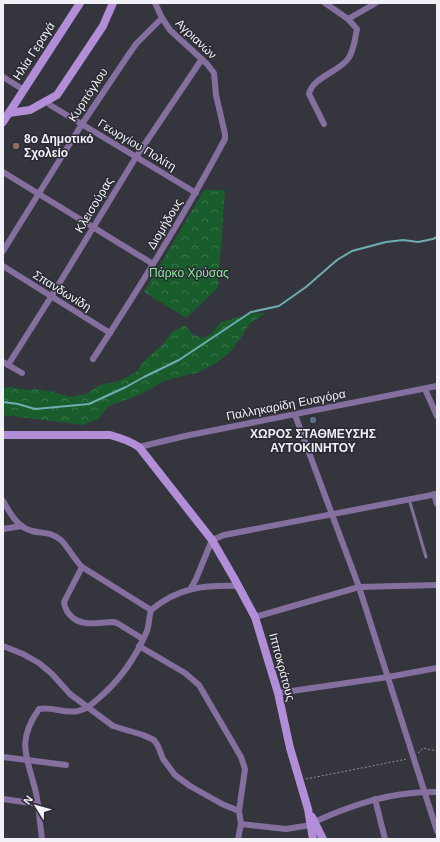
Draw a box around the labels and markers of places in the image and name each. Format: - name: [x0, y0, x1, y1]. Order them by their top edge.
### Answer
- place label: 8ο Δημοτικό Σχολείο: [24, 132, 94, 160]
- marker: 8ο Δημοτικό Σχολείο: [11, 141, 21, 151]
- marker: ΧΩΡΟΣ ΣΤΑΘΜΕΥΣΗΣ ΑΥΤΟΚΙΝΗΤΟΥ: [308, 415, 318, 425]
- place label: ΧΩΡΟΣ ΣΤΑΘΜΕΥΣΗΣ ΑΥΤΟΚΙΝΗΤΟΥ: [250, 427, 376, 455]

